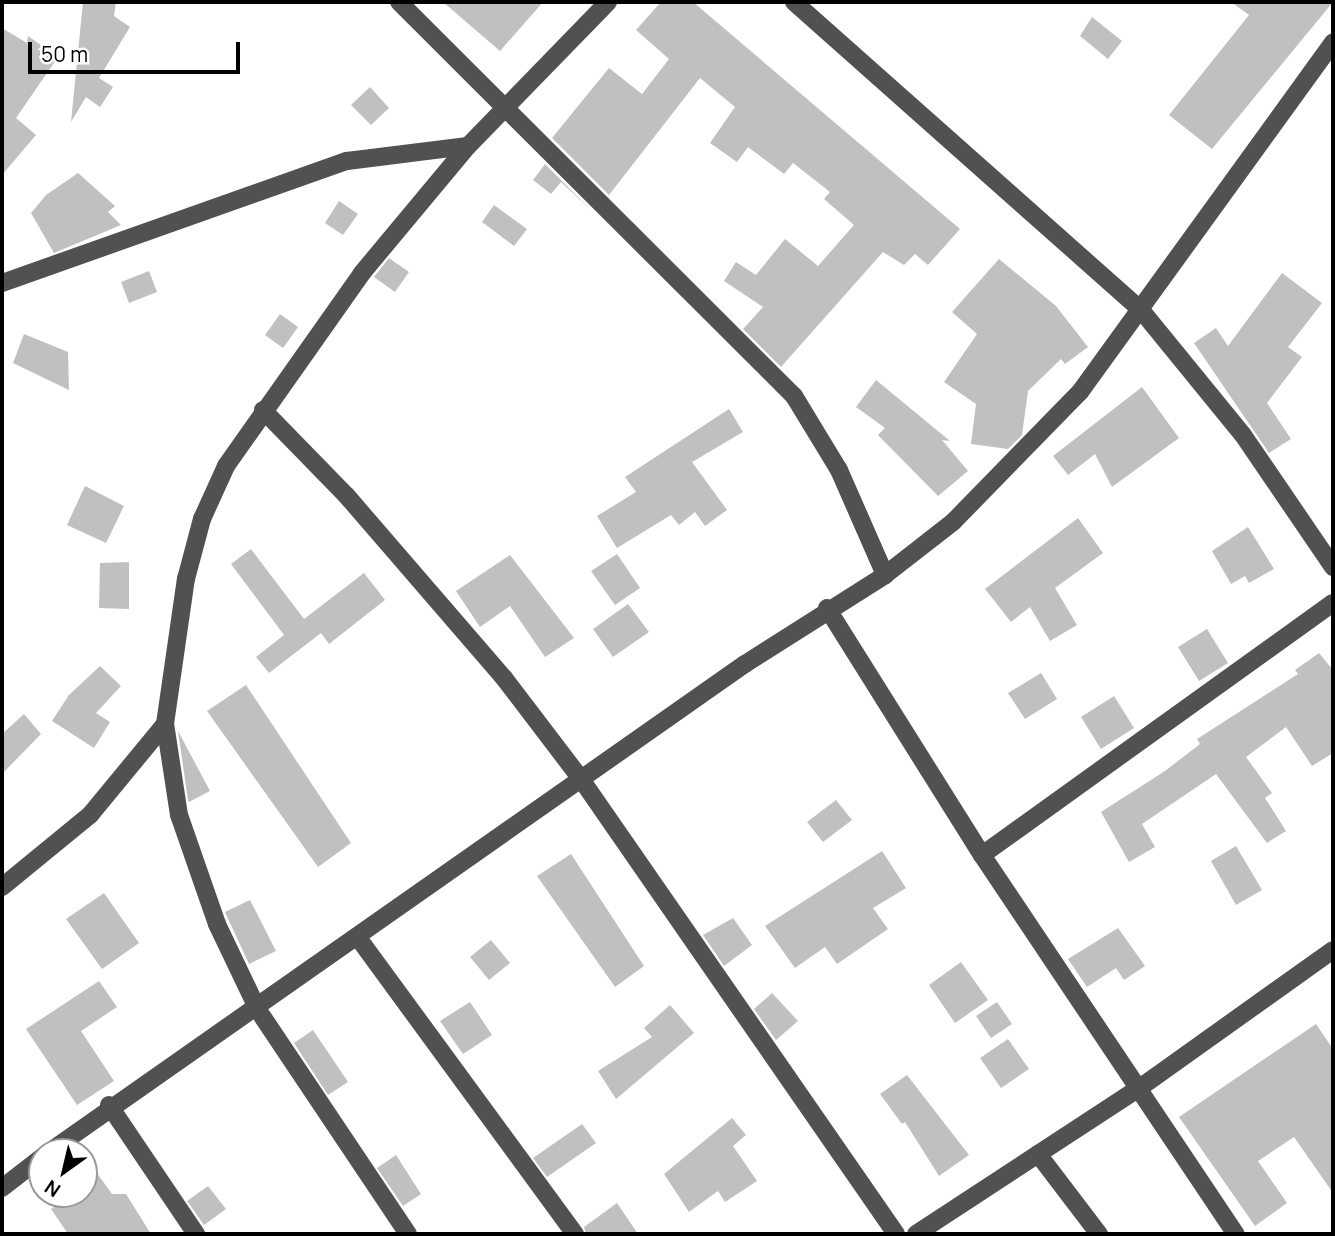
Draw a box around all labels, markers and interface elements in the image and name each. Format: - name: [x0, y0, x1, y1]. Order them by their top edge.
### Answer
- scale bar: [32, 28, 243, 72]
- text: 50 m: [41, 40, 88, 68]
- north arrow: [28, 1138, 98, 1208]
- text: N: [39, 1174, 65, 1203]

